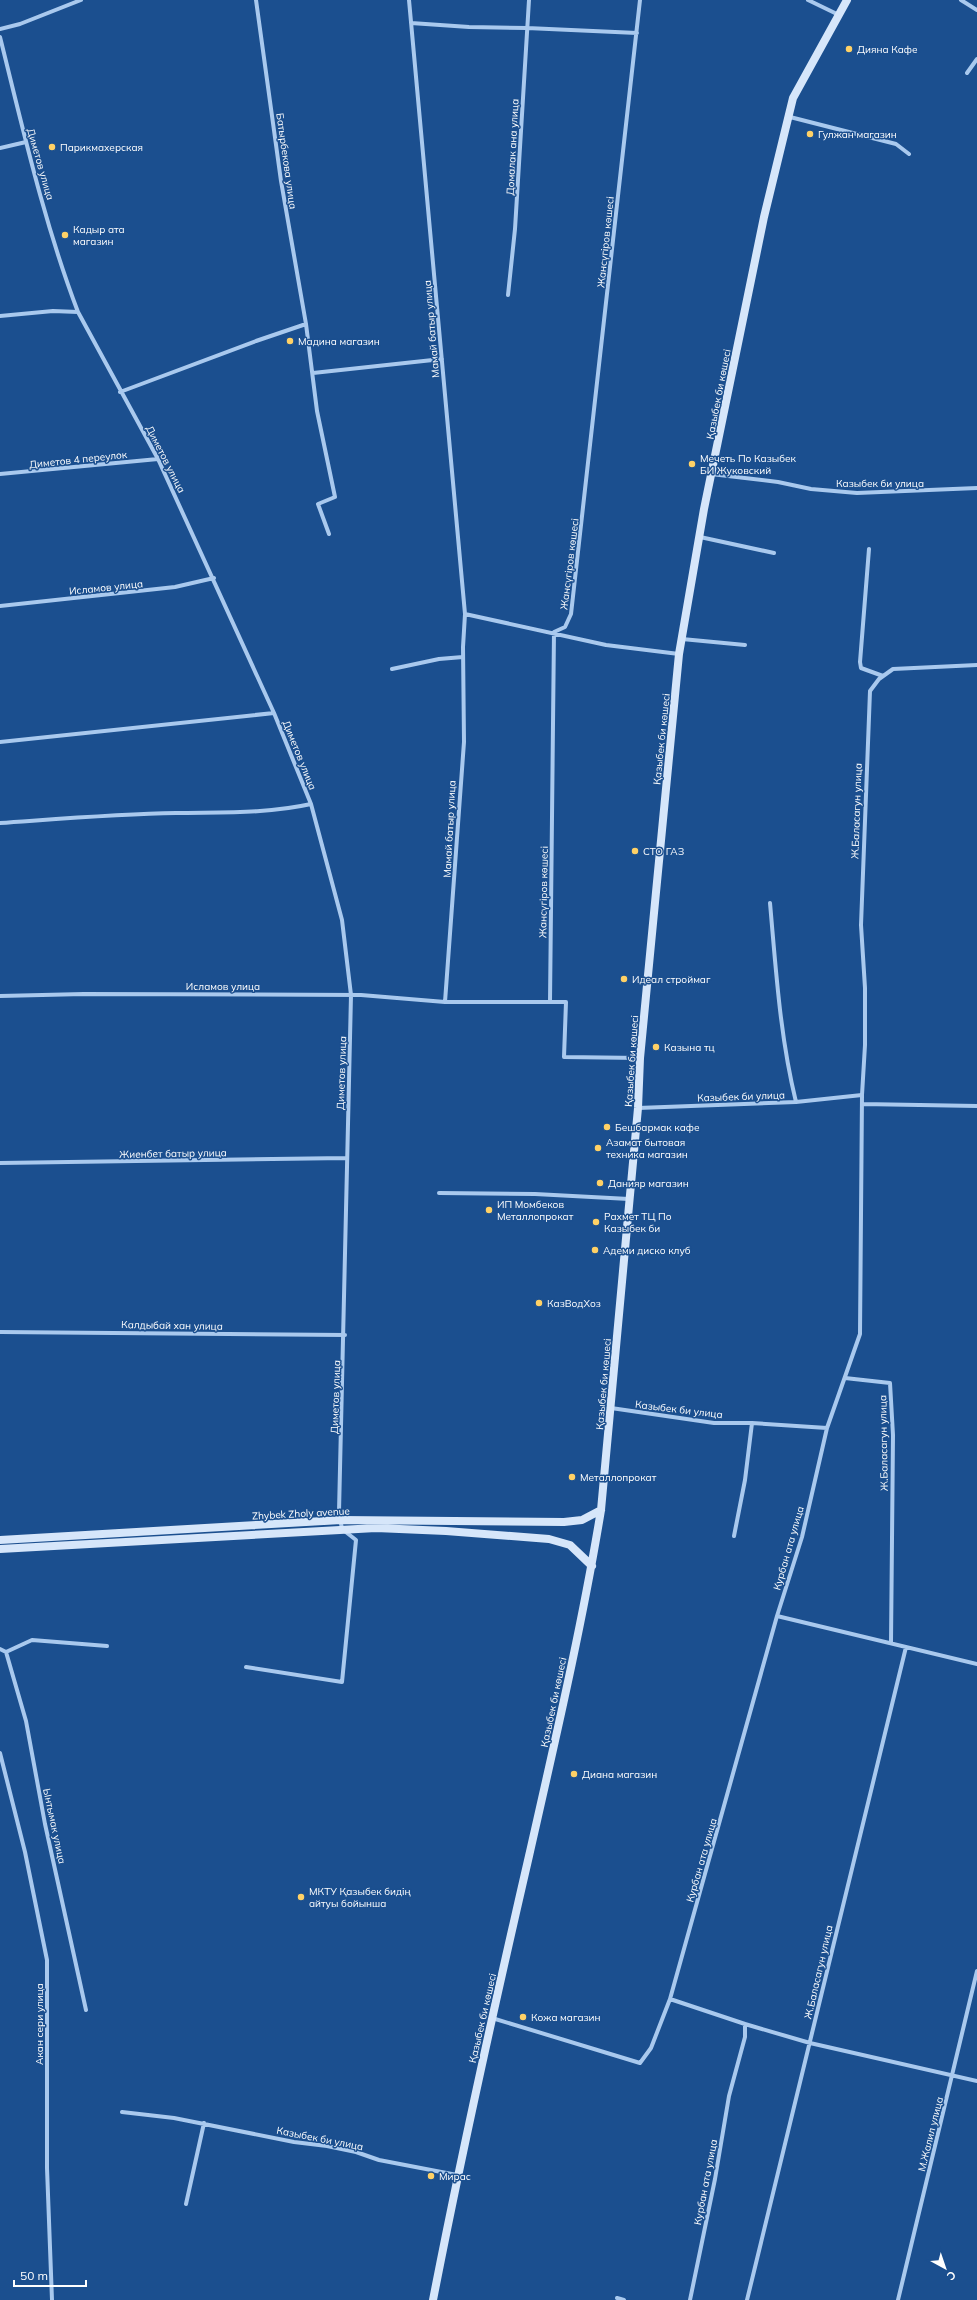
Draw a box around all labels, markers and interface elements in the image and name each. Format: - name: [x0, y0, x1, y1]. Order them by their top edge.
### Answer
- place label: Дияна Кафе: [857, 43, 918, 56]
- marker: Дияна Кафе: [844, 44, 854, 54]
- street label: Домалак ана улица: [503, 98, 522, 196]
- street label: Батырбекова улица: [273, 112, 300, 210]
- street label: Диметов улица: [24, 127, 57, 201]
- place label: Гулжан магазин: [818, 128, 897, 141]
- marker: Гулжан магазин: [805, 129, 815, 139]
- place label: Парикмахерская: [60, 141, 143, 154]
- marker: Парикмахерская: [47, 142, 57, 152]
- street label: Жансүгіров көшесі: [594, 196, 617, 288]
- place label: Кадыр ата магазин: [73, 223, 125, 248]
- marker: Кадыр ата магазин: [60, 230, 70, 240]
- street label: Мамай батыр улица: [421, 280, 442, 378]
- place label: Мадина магазин: [298, 335, 380, 348]
- marker: Мадина магазин: [285, 336, 295, 346]
- street label: Қазыбек би көшесі: [703, 348, 734, 440]
- street label: Диметов улица: [143, 423, 188, 495]
- street label: Диметов 4 переулок: [28, 448, 128, 471]
- place label: Мечеть По Казыбек БИ Жуковский: [700, 452, 797, 477]
- marker: Мечеть По Казыбек БИ Жуковский: [687, 459, 697, 469]
- street label: Казыбек би улица: [836, 477, 924, 490]
- street label: Жансүгіров көшесі: [557, 518, 582, 610]
- street label: Исламов улица: [68, 577, 144, 598]
- street label: Қазыбек би көшесі: [650, 693, 673, 785]
- street label: Диметов улица: [280, 718, 319, 792]
- street label: Ж.Баласагун улица: [848, 763, 865, 859]
- street label: Мамай батыр улица: [440, 780, 459, 878]
- place label: СТО ГАЗ: [643, 845, 684, 858]
- street label: Жансүгіров көшесі: [536, 846, 551, 938]
- marker: СТО ГАЗ: [630, 846, 640, 856]
- place label: Идеал строймаг: [632, 973, 711, 986]
- marker: Идеал строймаг: [619, 974, 629, 984]
- street label: Исламов улица: [186, 980, 260, 993]
- street label: Қазыбек би көшесі: [622, 1015, 641, 1107]
- street label: Диметов улица: [334, 1036, 349, 1110]
- place label: Казына тц: [664, 1041, 715, 1054]
- marker: Казына тц: [651, 1042, 661, 1052]
- street label: Казыбек би улица: [697, 1088, 785, 1105]
- place label: Бешбармак кафе: [615, 1121, 700, 1134]
- marker: Бешбармак кафе: [602, 1122, 612, 1132]
- place label: Азамат бытовая техника магазин: [606, 1136, 688, 1161]
- marker: Азамат бытовая техника магазин: [593, 1143, 603, 1153]
- street label: Жиенбет батыр улица: [119, 1146, 227, 1161]
- place label: Данияр магазин: [608, 1177, 689, 1190]
- marker: Данияр магазин: [595, 1178, 605, 1188]
- place label: ИП Момбеков Металлопрокат: [497, 1198, 574, 1223]
- marker: ИП Момбеков Металлопрокат: [484, 1205, 494, 1215]
- place label: Рахмет ТЦ По Казыбек би: [604, 1210, 672, 1235]
- marker: Рахмет ТЦ По Казыбек би: [591, 1217, 601, 1227]
- place label: Адеми диско клуб: [603, 1244, 691, 1257]
- marker: Адеми диско клуб: [590, 1245, 600, 1255]
- place label: КазВодХоз: [547, 1297, 601, 1310]
- marker: КазВодХоз: [534, 1298, 544, 1308]
- street label: Калдыбай хан улица: [121, 1318, 223, 1333]
- street label: Қазыбек би көшесі: [593, 1338, 614, 1430]
- street label: Диметов улица: [328, 1360, 343, 1434]
- street label: Ж.Баласагун улица: [876, 1395, 891, 1491]
- street label: Казыбек би улица: [634, 1398, 723, 1421]
- place label: Металлопрокат: [580, 1471, 657, 1484]
- marker: Металлопрокат: [567, 1472, 577, 1482]
- street label: Zhybek Zholy avenue: [252, 1504, 350, 1523]
- street label: Курбан ата улица: [770, 1505, 807, 1592]
- street label: Қазыбек би көшесі: [538, 1656, 569, 1748]
- place label: Диана магазин: [582, 1768, 657, 1781]
- marker: Диана магазин: [569, 1769, 579, 1779]
- street label: Ынтымак улица: [40, 1787, 69, 1865]
- street label: Курбан ата улица: [683, 1817, 720, 1904]
- place label: МКТУ Қазыбек бидің айтуы бойынша: [309, 1885, 411, 1910]
- marker: МКТУ Қазыбек бидің айтуы бойынша: [296, 1892, 306, 1902]
- street label: Ж.Баласагун улица: [801, 1924, 836, 2020]
- street label: Қазыбек би көшесі: [466, 1972, 499, 2064]
- street label: Акан сери улица: [33, 1983, 46, 2065]
- place label: Кожа магазин: [531, 2011, 601, 2024]
- marker: Кожа магазин: [518, 2012, 528, 2022]
- street label: М.Жалил улица: [915, 2095, 946, 2173]
- street label: Казыбек би улица: [275, 2124, 364, 2153]
- street label: Курбан ата улица: [691, 2138, 720, 2226]
- place label: Мирас: [439, 2170, 471, 2183]
- marker: Мирас: [426, 2171, 436, 2181]
- north arrow: [925, 2248, 965, 2288]
- scale bar: [14, 2262, 86, 2288]
- text: 50 m: [20, 2268, 48, 2283]
- text: С: [944, 2268, 959, 2284]

